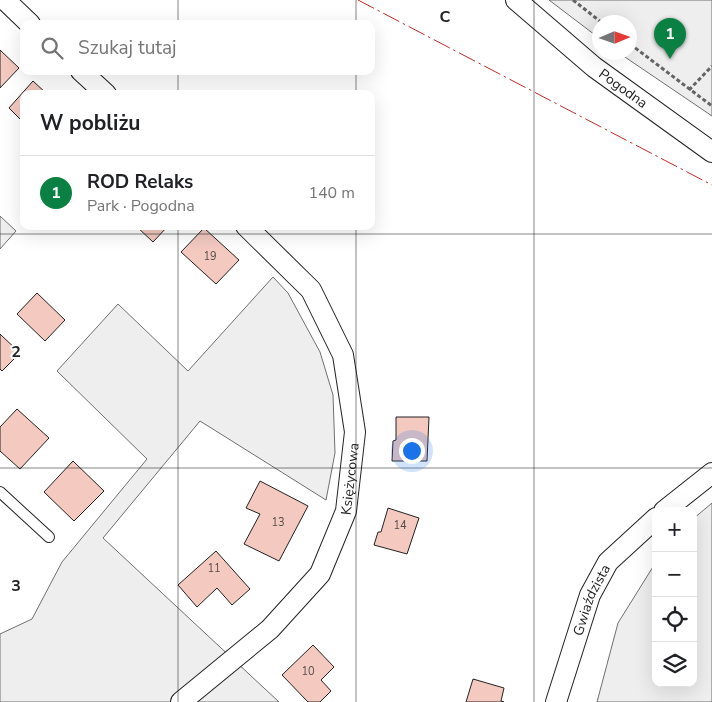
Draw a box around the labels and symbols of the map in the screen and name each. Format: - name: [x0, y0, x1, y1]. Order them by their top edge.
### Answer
- text: C: [440, 6, 451, 28]
- north arrow: [592, 15, 637, 60]
- pin: 1: [654, 18, 686, 59]
- street label: Pogodna: [595, 64, 651, 113]
- house number: 19: [203, 249, 217, 264]
- text: 2: [11, 341, 21, 363]
- your location: [399, 438, 425, 464]
- street label: Księżycowa: [337, 442, 364, 516]
- house number: 13: [271, 515, 285, 530]
- house number: 14: [393, 518, 407, 533]
- house number: 11: [207, 561, 221, 576]
- street label: Gwiaździsta: [569, 561, 615, 638]
- text: 3: [11, 575, 21, 597]
- house number: 10: [301, 664, 315, 679]

